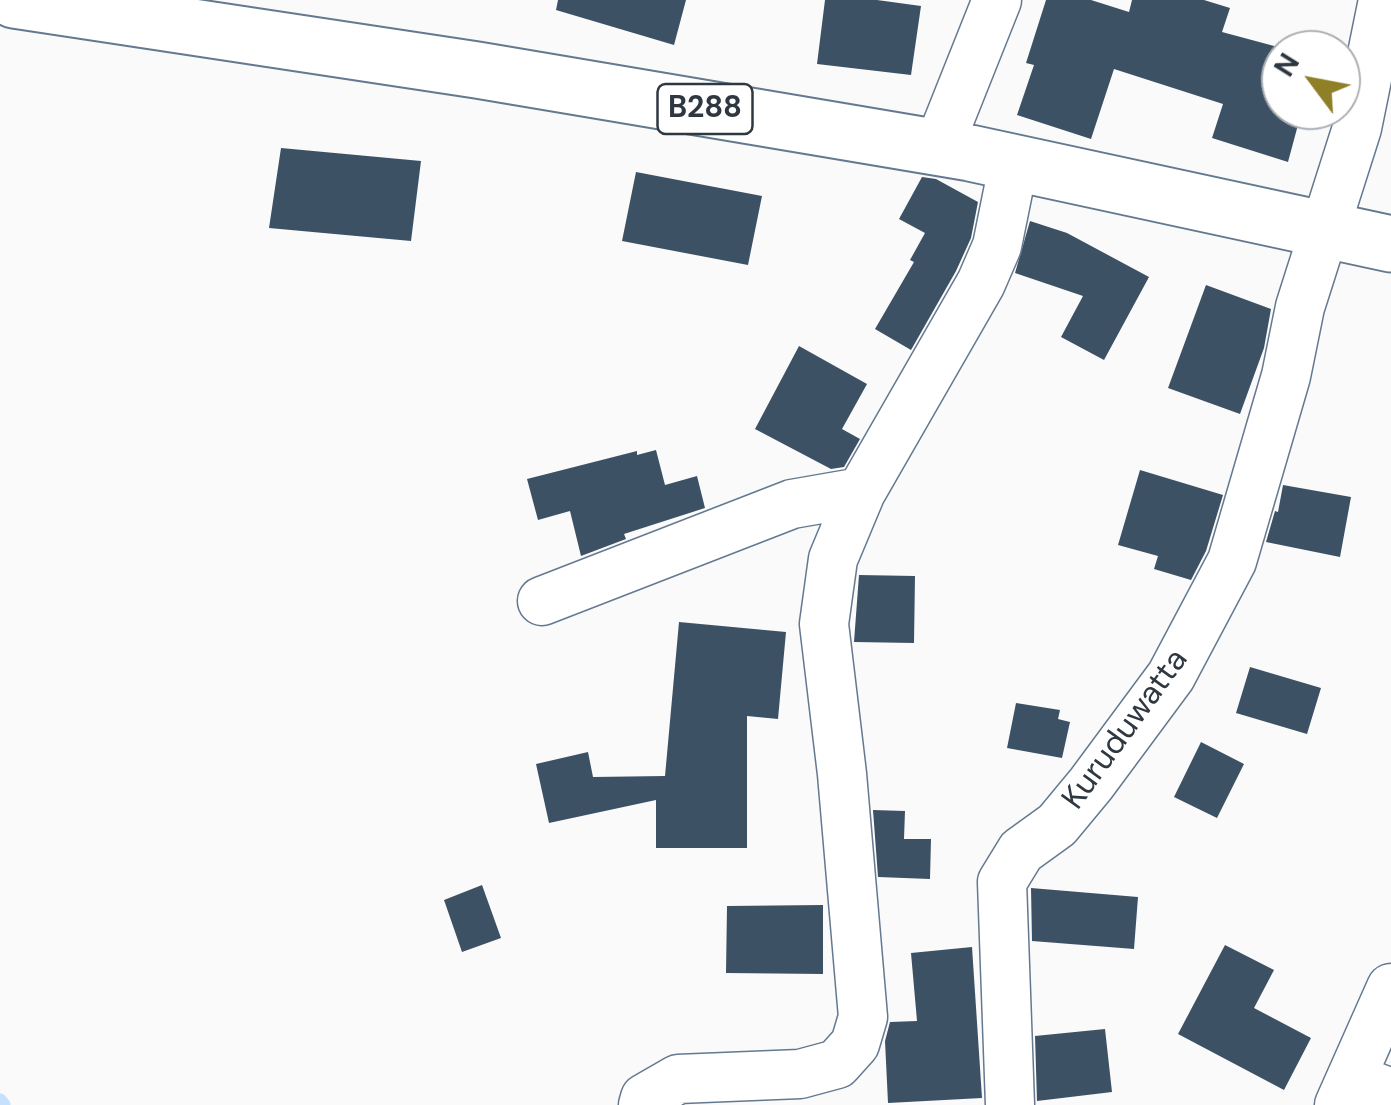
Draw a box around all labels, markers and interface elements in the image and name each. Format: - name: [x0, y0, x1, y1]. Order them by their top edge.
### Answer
- north arrow: [1261, 30, 1361, 130]
- text: N: [1266, 46, 1308, 83]
- road number: B288: [658, 84, 752, 134]
- street label: Kuruduwatta: [1055, 643, 1197, 817]

